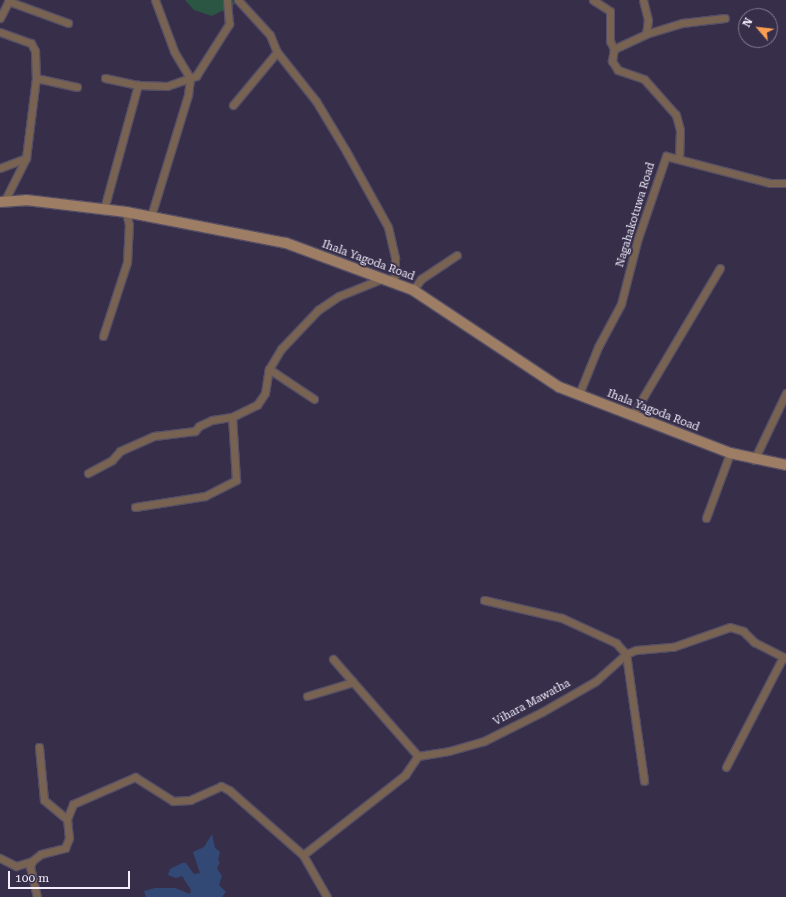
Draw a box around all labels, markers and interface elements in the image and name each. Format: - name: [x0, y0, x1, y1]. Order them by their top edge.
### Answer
- north arrow: [738, 8, 778, 48]
- text: N: [740, 16, 756, 29]
- street label: Nagahakotuwa Road: [614, 161, 658, 269]
- street label: Ihala Yagoda Road: [320, 238, 416, 284]
- street label: Ihala Yagoda Road: [605, 387, 701, 435]
- street label: Vihara Mawatha: [491, 677, 573, 729]
- scale bar: [10, 863, 132, 889]
- text: 100 m: [15, 871, 49, 885]

